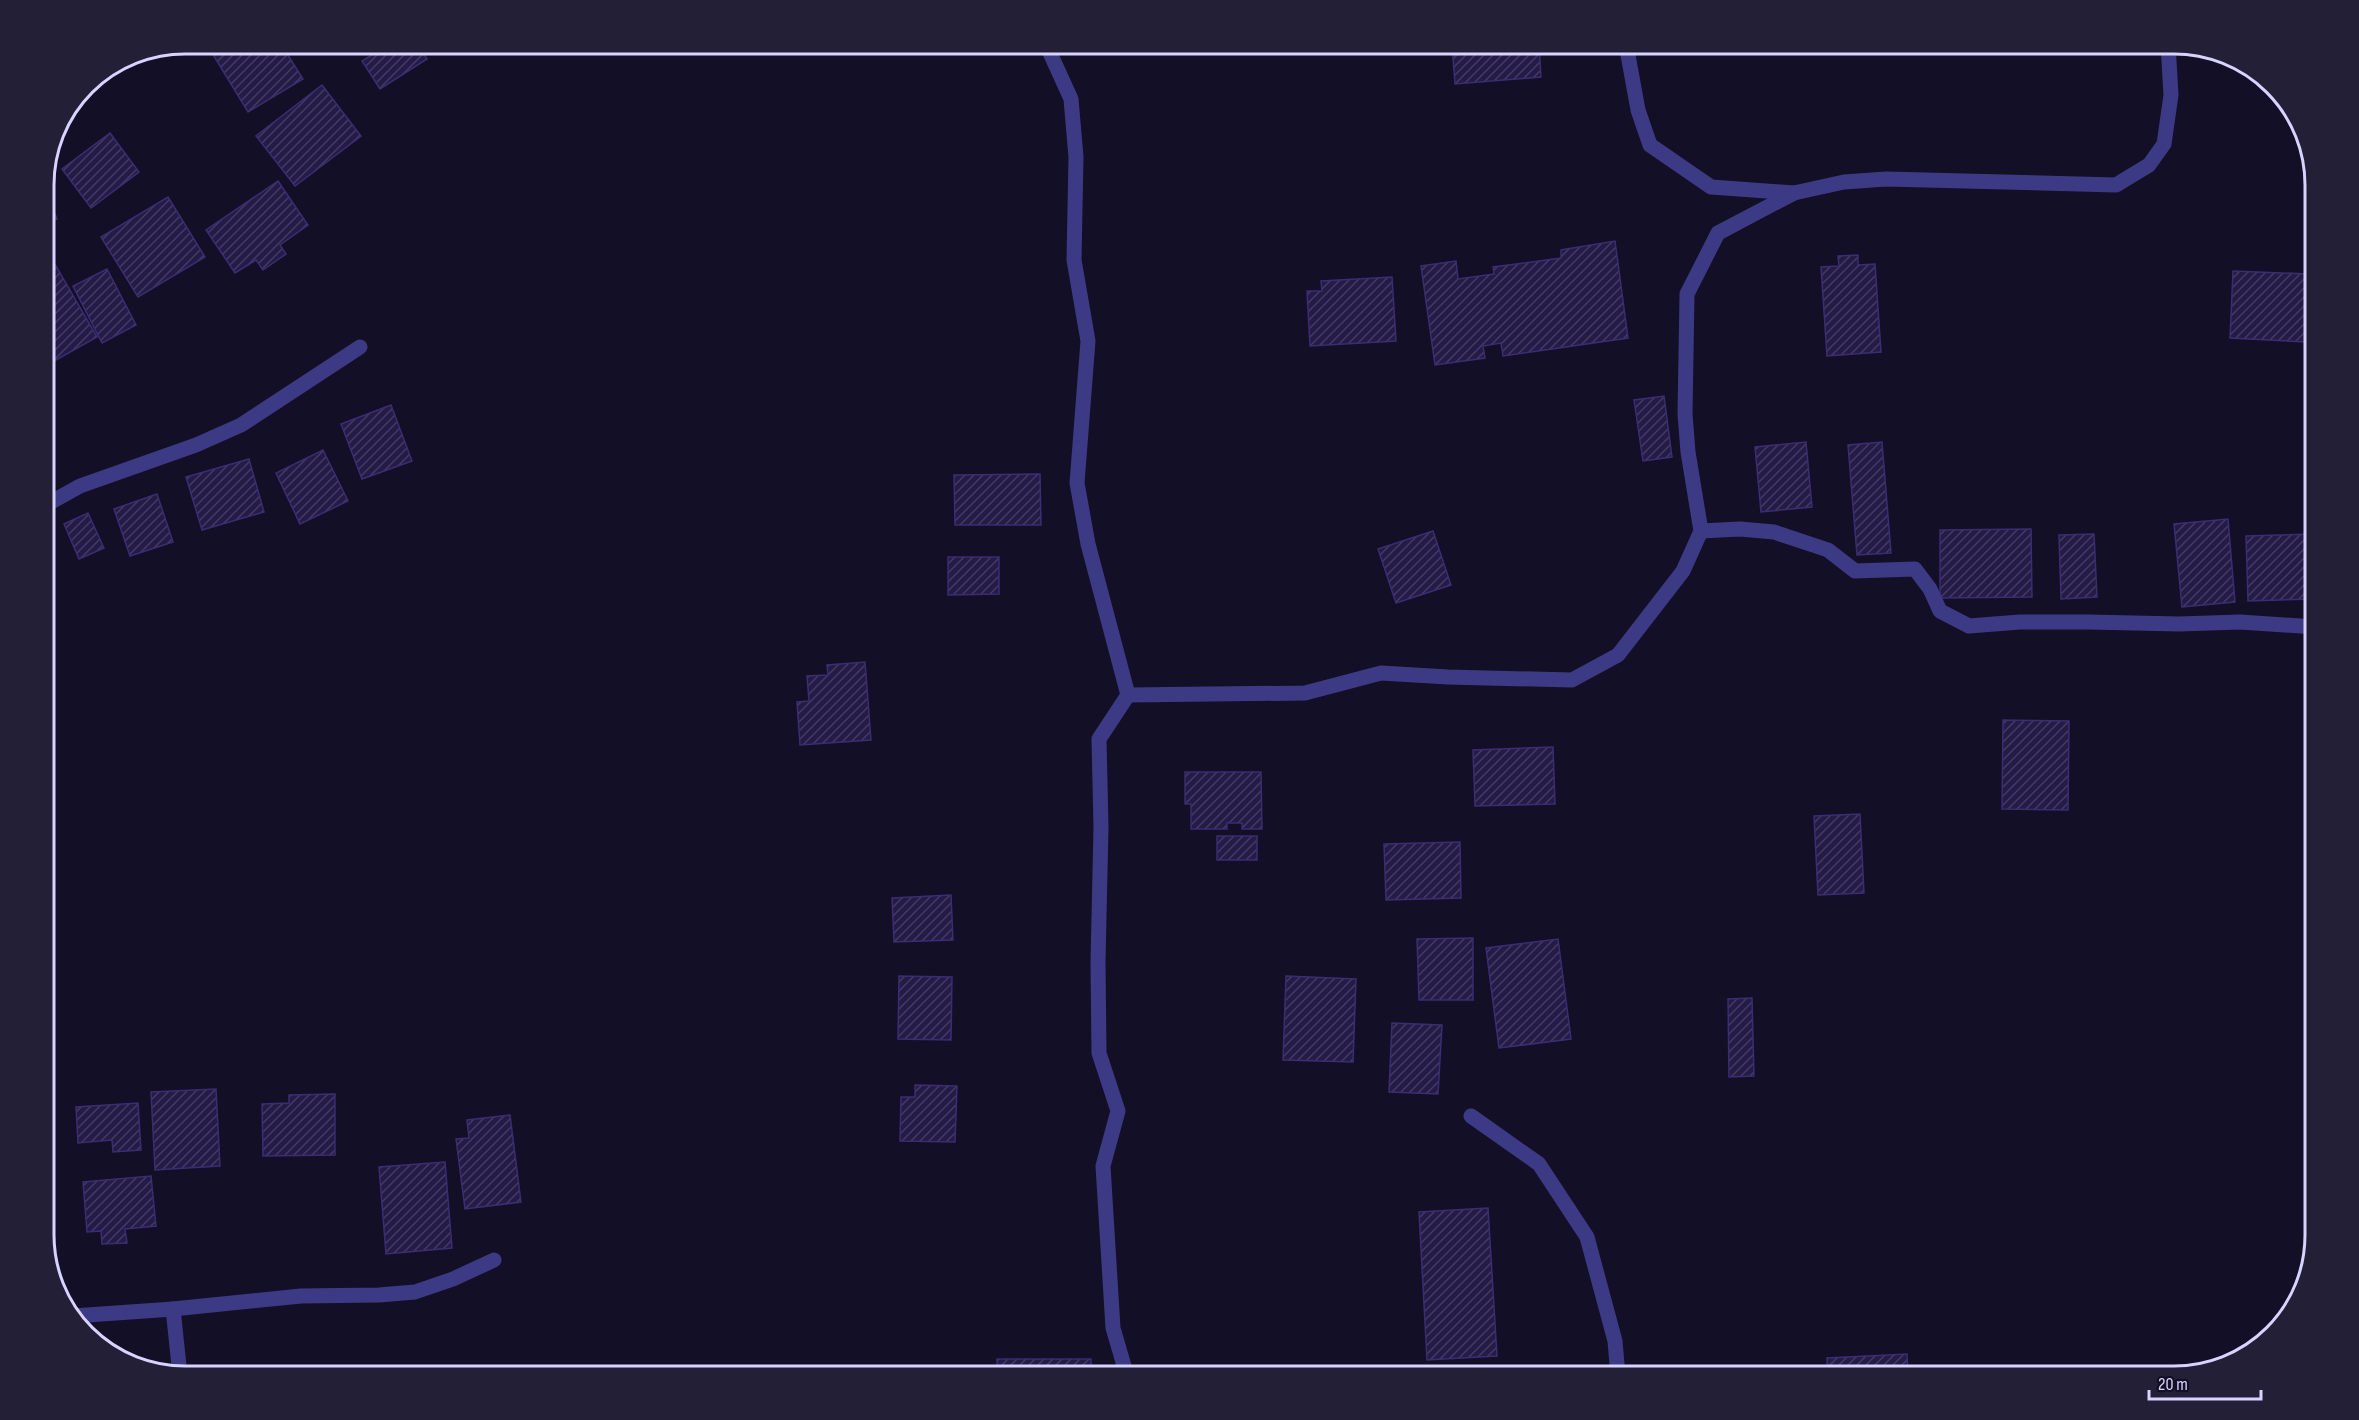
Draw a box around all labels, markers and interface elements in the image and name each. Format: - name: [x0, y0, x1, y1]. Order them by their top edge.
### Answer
- scale bar: [2149, 1363, 2262, 1401]
- text: 20 m: [2158, 1374, 2188, 1395]

